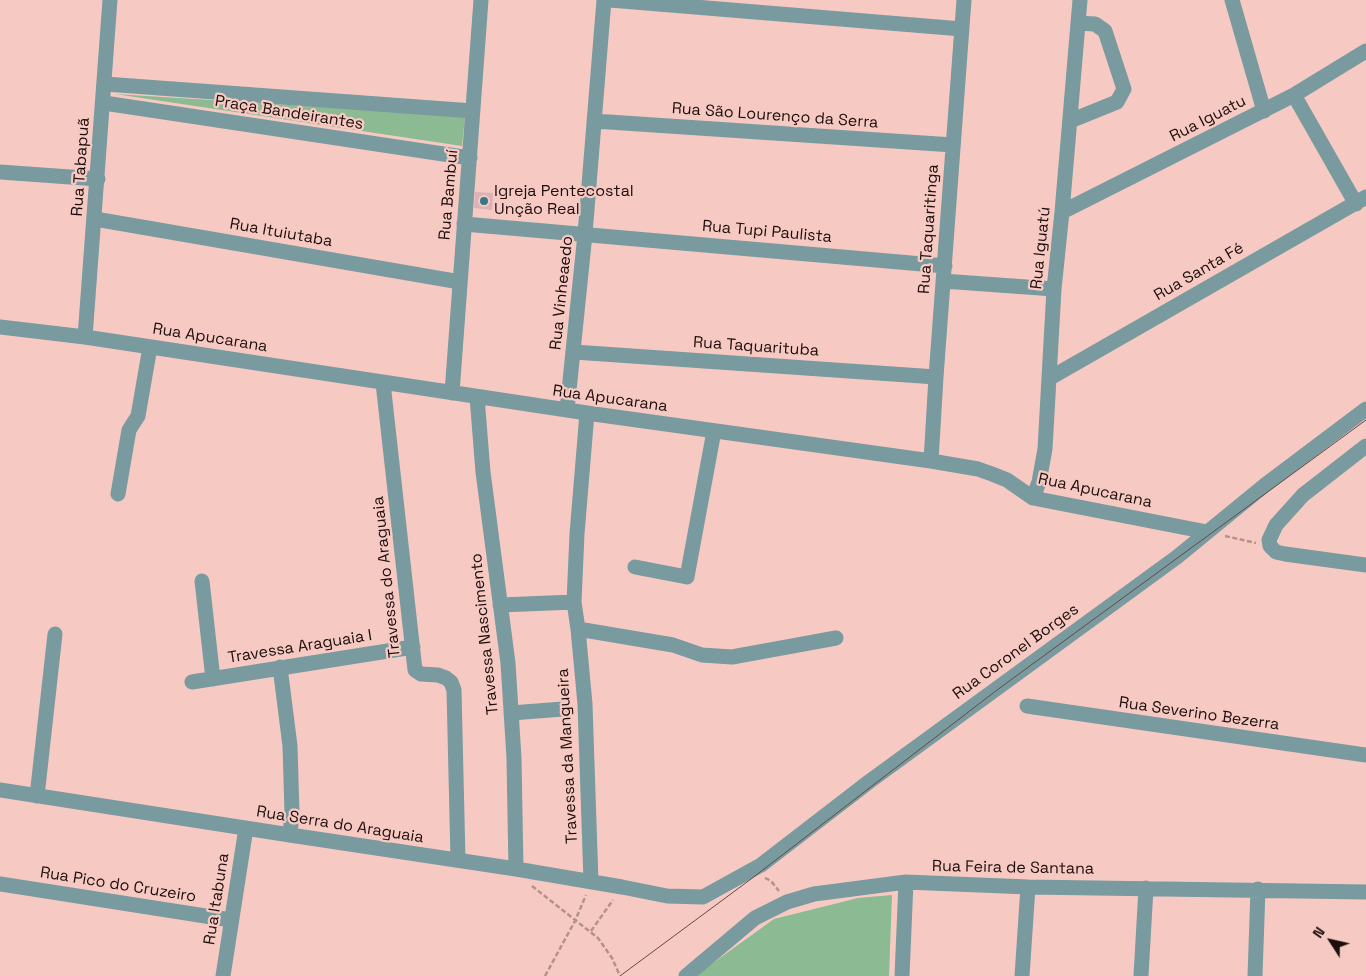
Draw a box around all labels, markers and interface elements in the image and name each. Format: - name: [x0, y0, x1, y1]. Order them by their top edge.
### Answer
- street label: Praça Bandeirantes: [213, 92, 365, 134]
- street label: Rua Iguatu: [1167, 92, 1249, 146]
- street label: Rua São Lourenço da Serra: [671, 99, 879, 133]
- street label: Rua Tabapuã: [68, 117, 94, 217]
- street label: Rua Bambuí: [435, 149, 463, 241]
- street label: Rua Taquaritinga: [915, 163, 943, 295]
- place label: Igreja Pentecostal Unção Real: [494, 182, 634, 220]
- marker: Igreja Pentecostal Unção Real: [478, 195, 490, 207]
- street label: Rua Iguatú: [1027, 206, 1055, 290]
- street label: Rua Ituiutaba: [228, 215, 334, 251]
- street label: Rua Tupi Paulista: [701, 217, 833, 247]
- street label: Rua Vinheaedo: [546, 235, 578, 351]
- street label: Rua Santa Fé: [1151, 239, 1247, 305]
- street label: Rua Apucarana: [151, 319, 269, 357]
- street label: Rua Taquarituba: [692, 333, 820, 361]
- street label: Rua Apucarana: [551, 381, 669, 417]
- street label: Rua Apucarana: [1036, 470, 1154, 512]
- street label: Travessa do Araguaia: [369, 495, 405, 659]
- street label: Travessa Nascimento: [467, 552, 503, 716]
- street label: Rua Coronel Borges: [949, 600, 1083, 704]
- street label: Travessa Araguaia I: [226, 626, 374, 668]
- street label: Travessa da Mangueira: [554, 668, 582, 844]
- street label: Rua Severino Bezerra: [1117, 693, 1281, 735]
- street label: Rua Serra do Araguaia: [255, 802, 425, 848]
- street label: Rua Itabuna: [200, 852, 234, 946]
- street label: Rua Feira de Santana: [932, 857, 1094, 879]
- street label: Rua Pico do Cruzeiro: [39, 863, 197, 907]
- north arrow: [1306, 916, 1356, 966]
- text: N: [1309, 923, 1329, 941]

